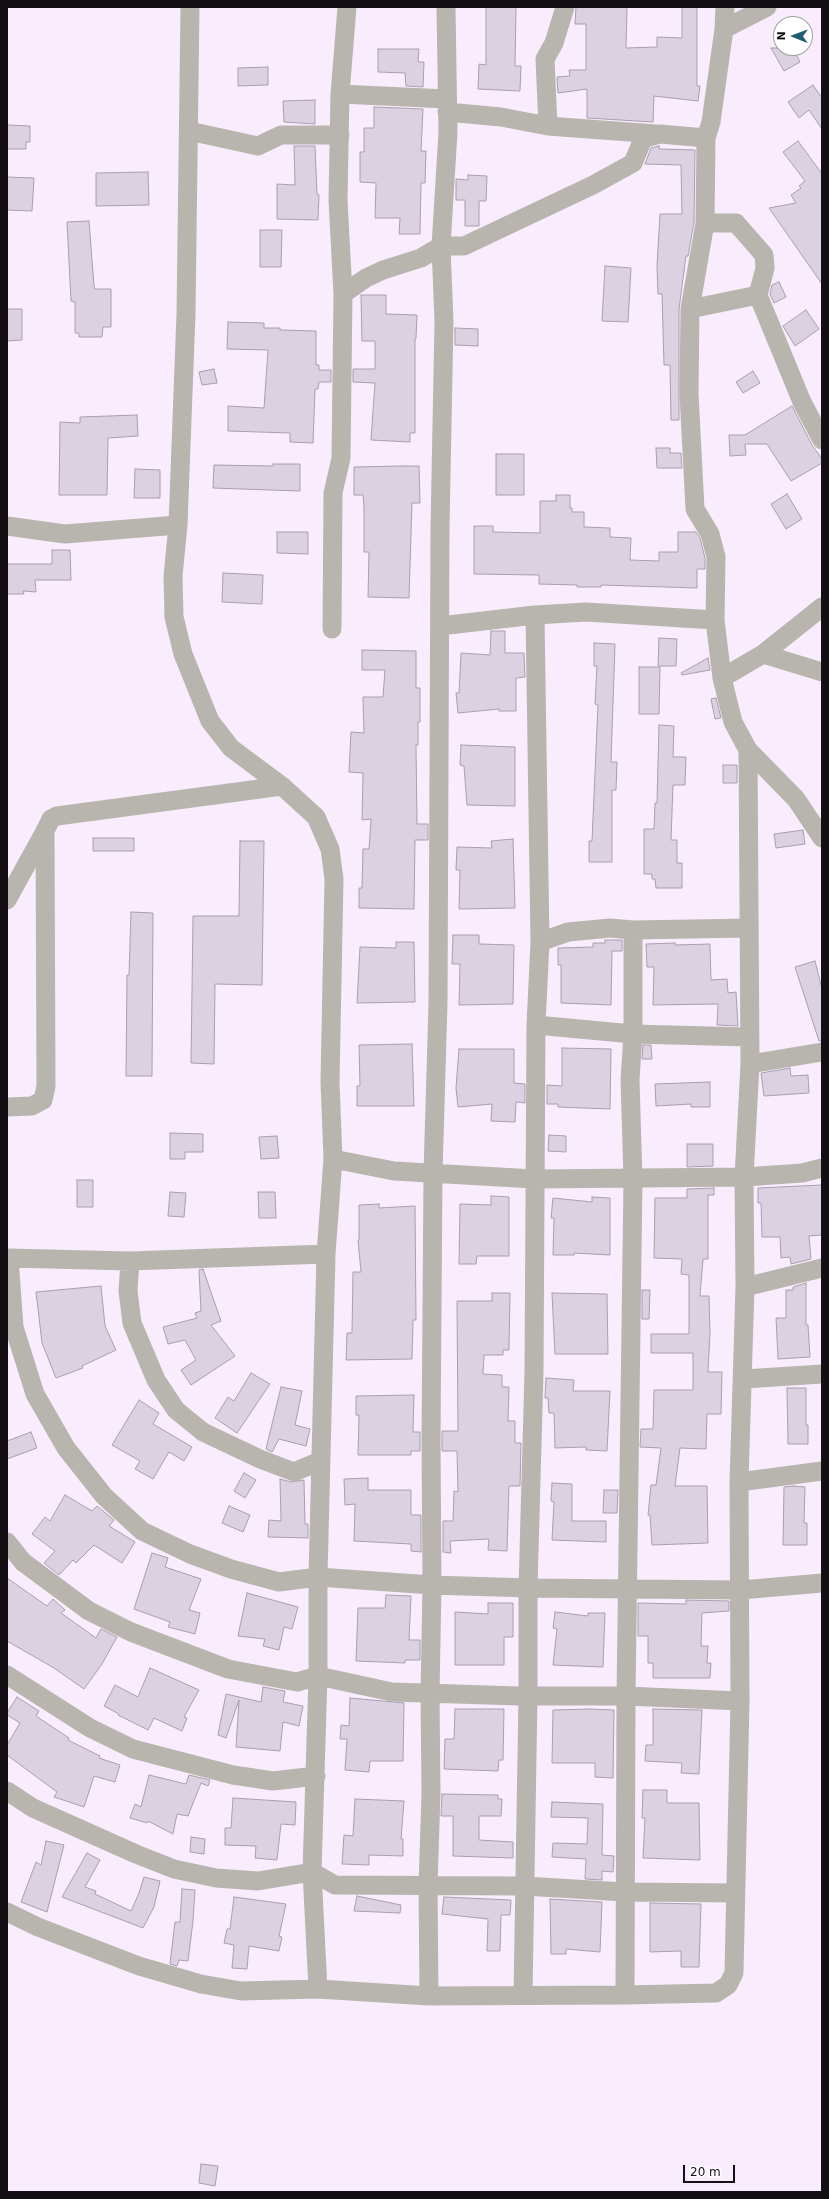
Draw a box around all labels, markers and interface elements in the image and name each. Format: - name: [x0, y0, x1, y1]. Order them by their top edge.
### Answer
- north arrow: [773, 16, 813, 56]
- text: N: [775, 31, 788, 41]
- scale bar: [685, 2157, 737, 2183]
- text: 20 m: [690, 2165, 721, 2179]

